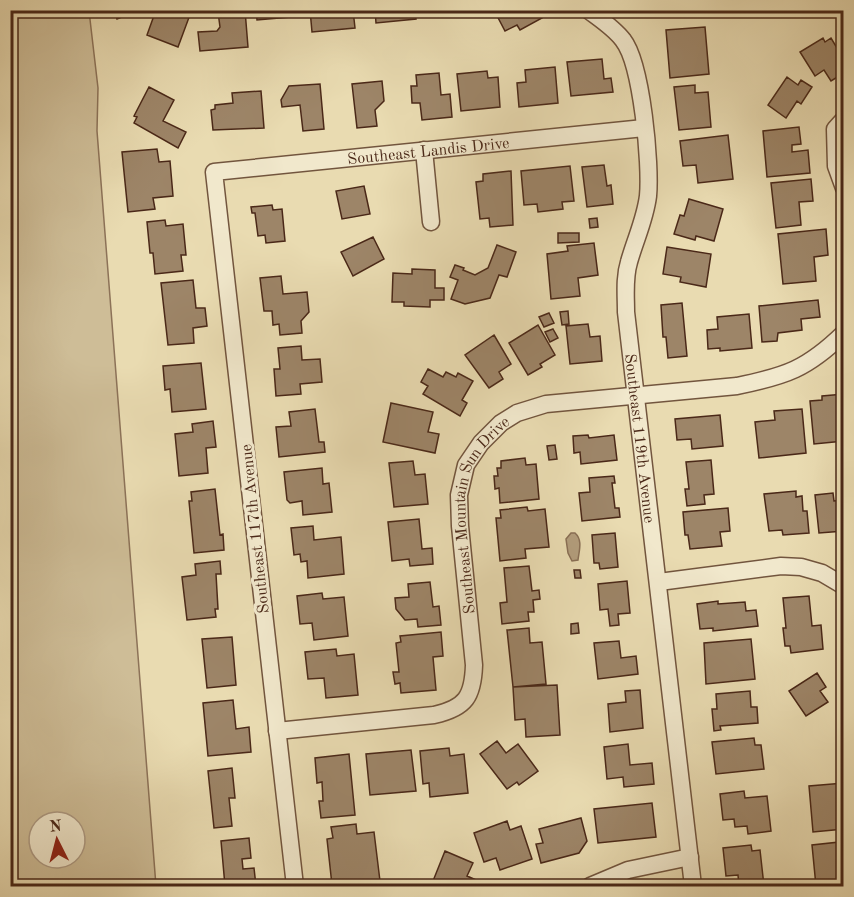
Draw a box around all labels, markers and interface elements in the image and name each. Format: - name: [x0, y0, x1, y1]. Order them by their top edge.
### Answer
- street label: Southeast Landis Drive: [347, 136, 510, 168]
- street label: Southeast 119th Avenue: [621, 353, 657, 524]
- street label: Southeast Mountain Sun Drive: [453, 414, 513, 615]
- street label: Southeast 117th Avenue: [239, 443, 273, 614]
- north arrow: [27, 810, 87, 870]
- text: N: [49, 818, 63, 836]

